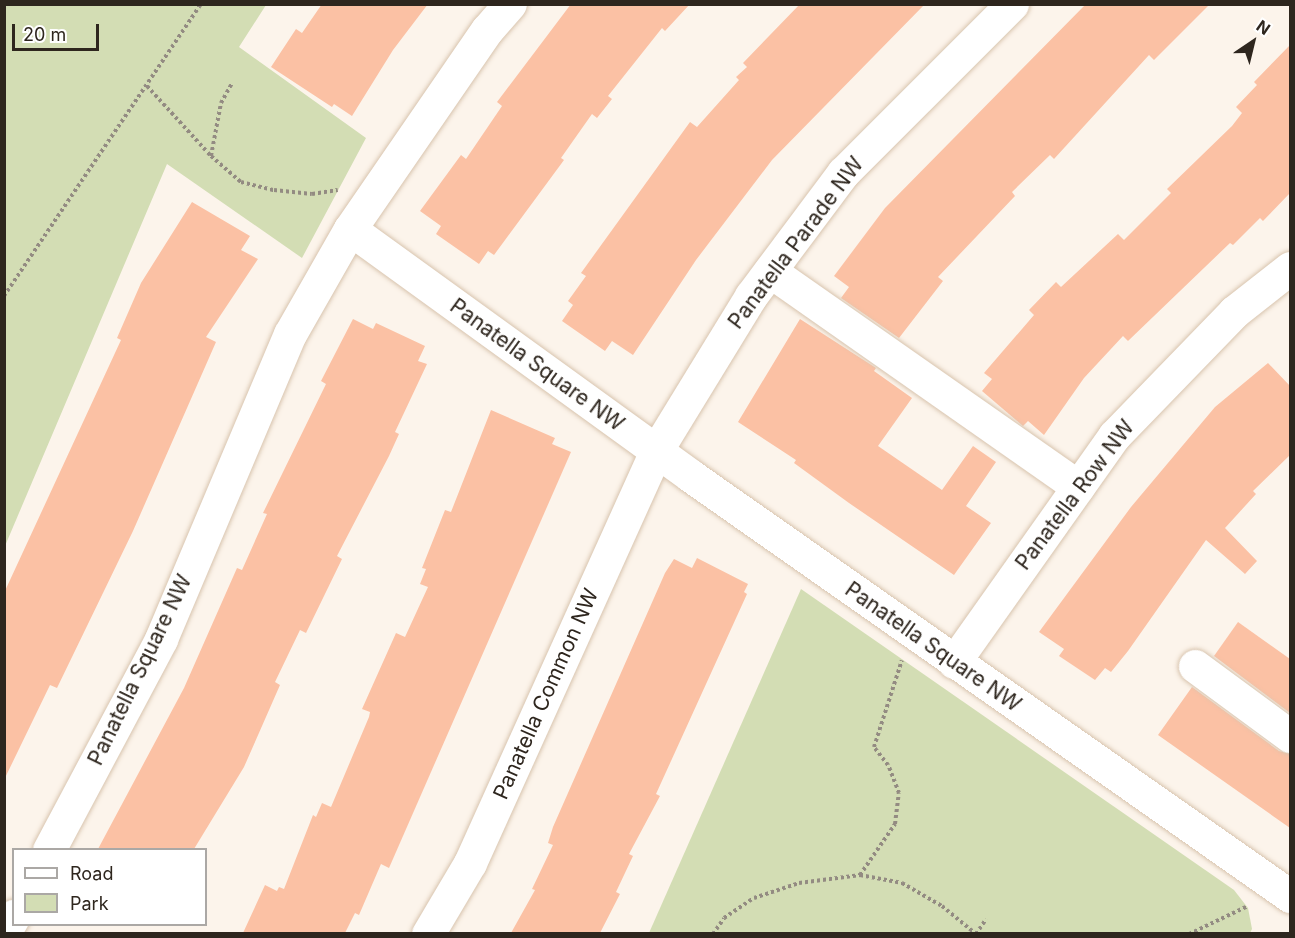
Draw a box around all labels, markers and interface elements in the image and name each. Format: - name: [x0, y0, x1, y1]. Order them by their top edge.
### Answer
- scale bar: [15, 12, 102, 50]
- north arrow: [1223, 12, 1283, 72]
- text: N: [1253, 16, 1274, 39]
- text: 20 m: [23, 24, 66, 45]
- street label: Panatella Parade NW: [723, 152, 869, 334]
- street label: Panatella Square NW: [445, 293, 629, 437]
- street label: Panatella Row NW: [1010, 415, 1140, 575]
- street label: Panatella Square NW: [83, 571, 197, 769]
- street label: Panatella Square NW: [840, 577, 1026, 717]
- street label: Panatella Common NW: [488, 585, 604, 803]
- legend: [12, 848, 207, 926]
- text: Road: [70, 863, 113, 884]
- text: Park: [70, 893, 109, 914]

